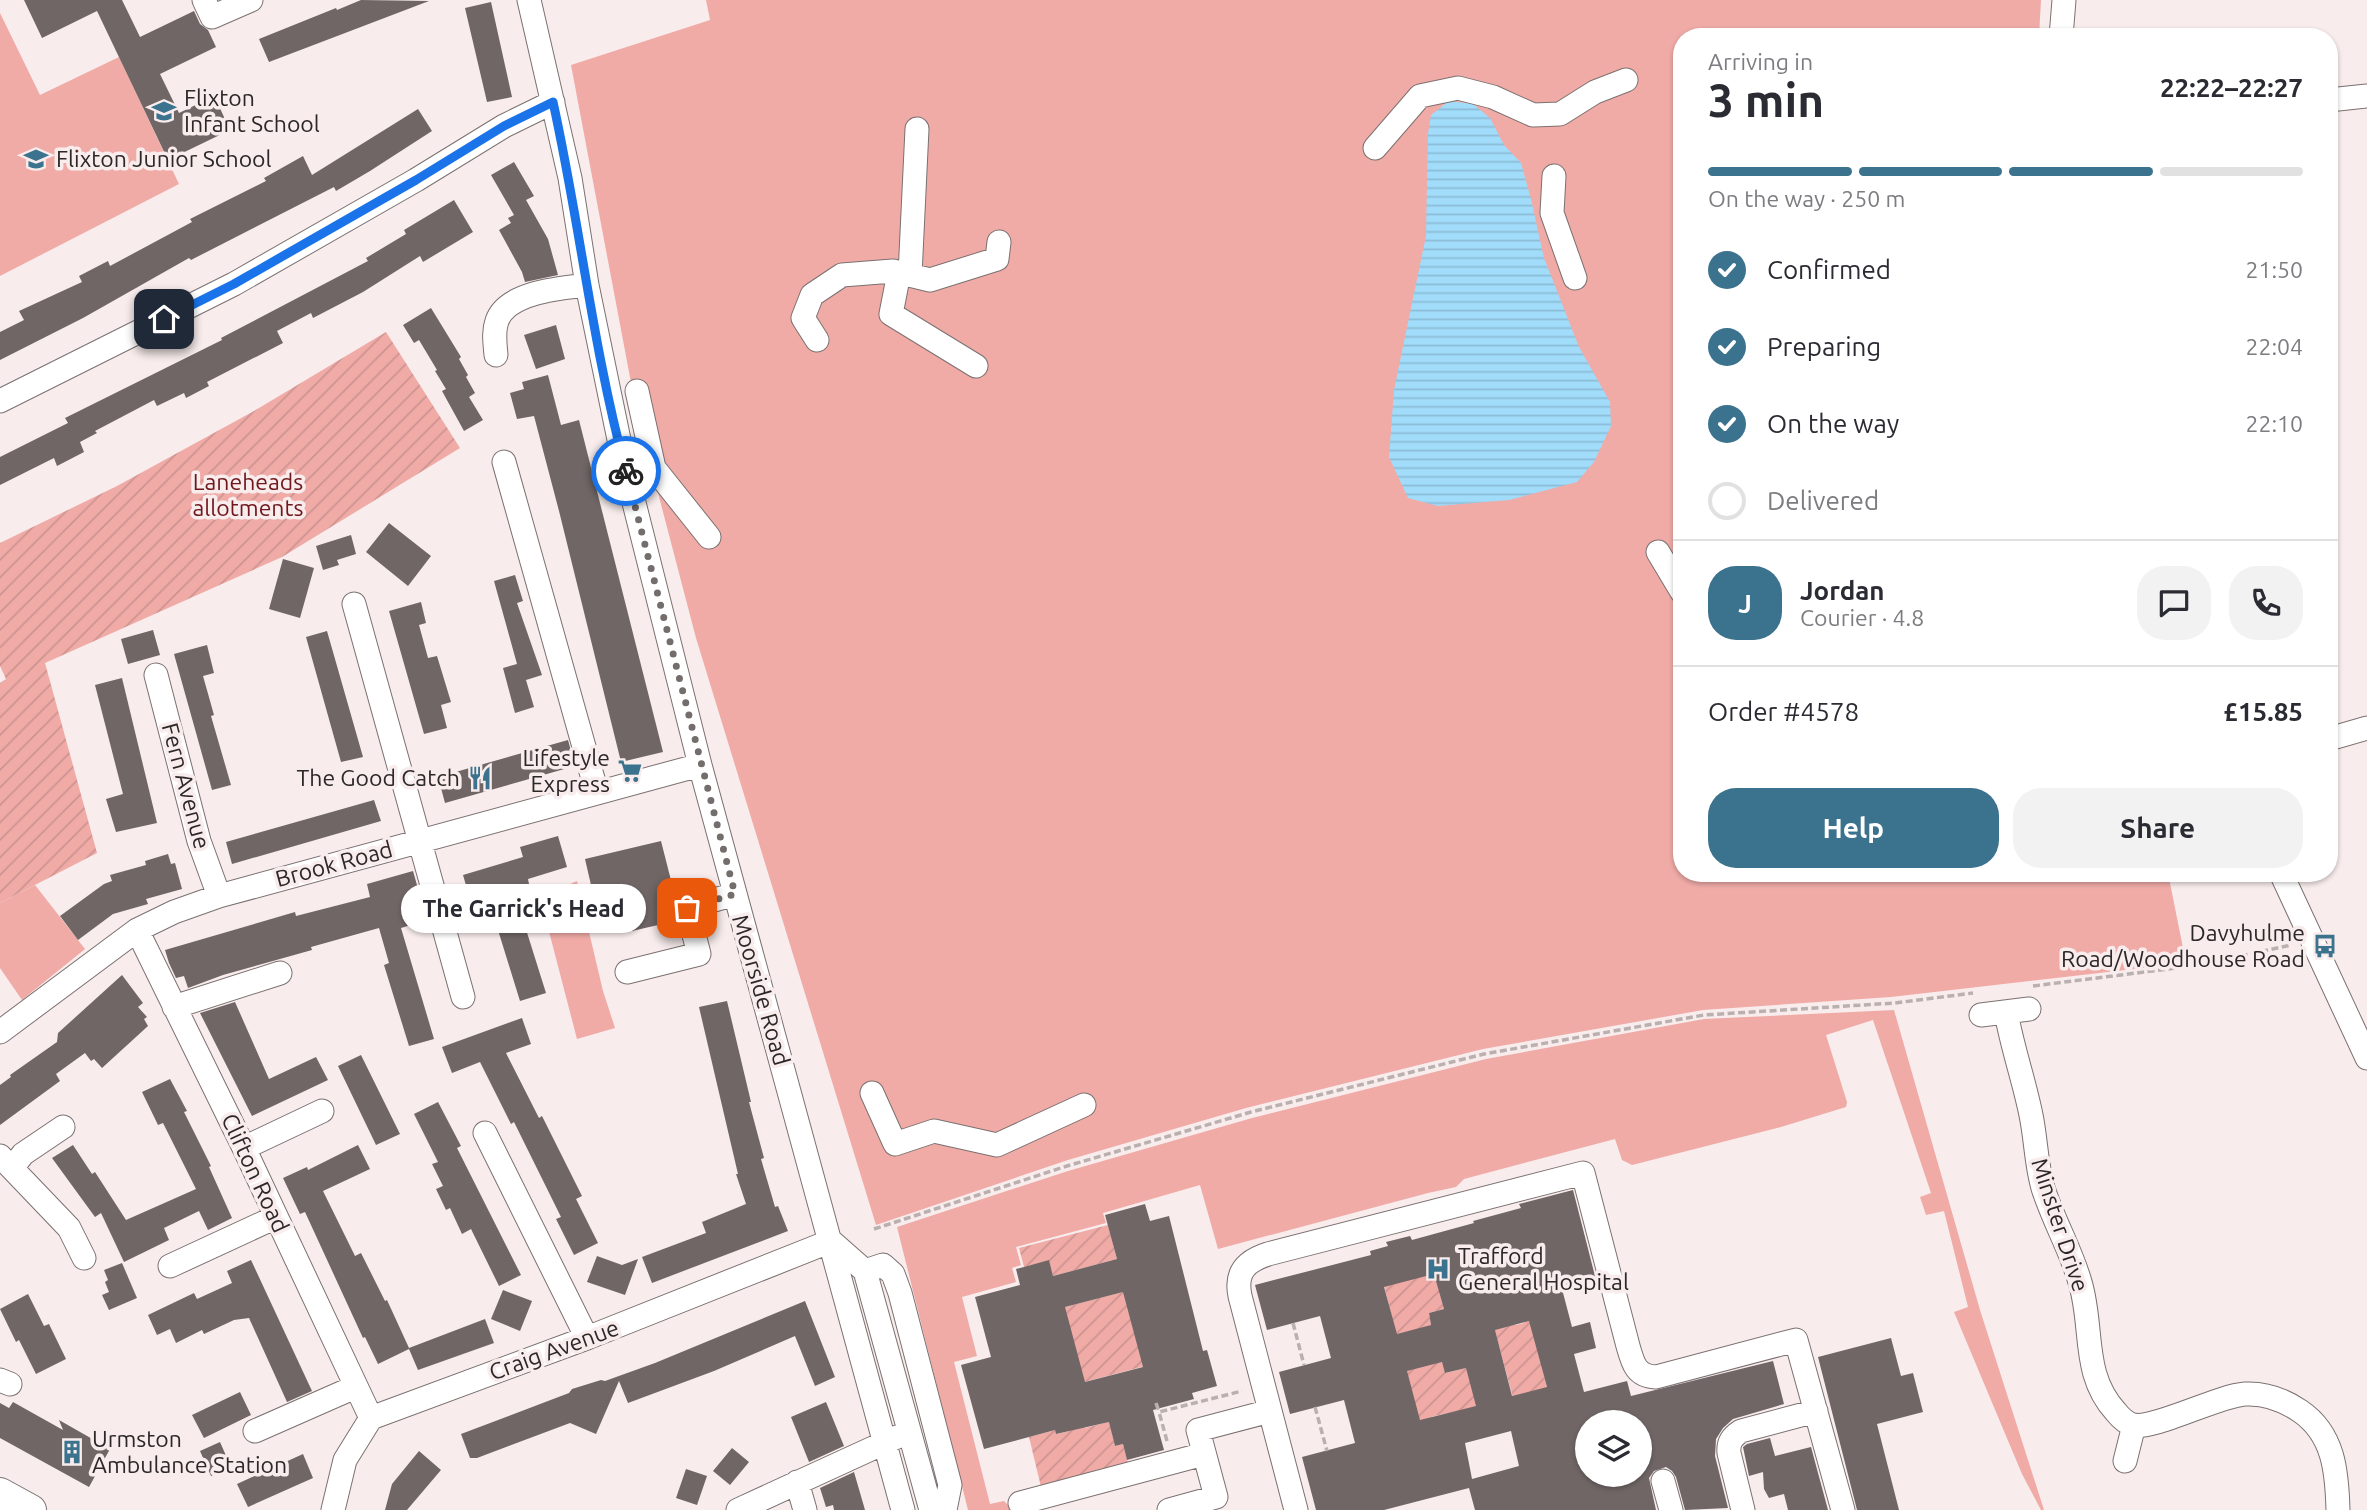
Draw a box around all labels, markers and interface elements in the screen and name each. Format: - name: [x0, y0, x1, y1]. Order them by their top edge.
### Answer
- text: Arriving in: [1708, 49, 1813, 74]
- text: 22:22–22:27: [2160, 73, 2303, 102]
- text: 3 min: [1708, 74, 1824, 126]
- place label: Flixton Infant School: [184, 85, 320, 136]
- school or university icon: Flixton Infant School: [150, 97, 178, 125]
- school or university icon: Flixton Junior School: [22, 145, 50, 173]
- place label: Flixton Junior School: [56, 146, 272, 171]
- text: On the way · 250 m: [1708, 186, 1905, 211]
- icon: check: [1708, 251, 1746, 289]
- text: Confirmed: [1767, 255, 1891, 284]
- text: 21:50: [2245, 257, 2303, 282]
- pin: [134, 289, 194, 349]
- icon: home: [145, 300, 183, 338]
- icon: check: [1708, 328, 1746, 366]
- text: Preparing: [1767, 332, 1881, 361]
- text: 22:04: [2245, 334, 2303, 359]
- icon: check: [1708, 405, 1746, 443]
- text: On the way: [1767, 409, 1899, 438]
- text: 22:10: [2245, 411, 2303, 436]
- courier: [591, 436, 661, 506]
- icon: bike: [607, 452, 645, 490]
- park label: Laneheads allotments: [192, 469, 304, 520]
- text: Delivered: [1767, 486, 1879, 515]
- button: chat: [2137, 566, 2211, 640]
- button: phone: [2229, 566, 2303, 640]
- text: Jordan: [1800, 576, 1885, 605]
- text: J: [1738, 589, 1752, 618]
- text: Courier · 4.8: [1800, 605, 1924, 630]
- text: Order #4578: [1708, 697, 1859, 726]
- text: £15.85: [2223, 697, 2303, 726]
- street label: Fern Avenue: [158, 720, 215, 852]
- place label: Lifestyle Express: [522, 745, 610, 796]
- supermarket icon: Lifestyle Express: [616, 757, 644, 785]
- restaurant icon: The Good Catch: [466, 764, 494, 792]
- place label: The Good Catch: [296, 765, 460, 790]
- button: Help: [1708, 788, 1999, 868]
- button: Share: [2013, 788, 2303, 868]
- street label: Brook Road: [273, 836, 395, 891]
- pin: [657, 878, 717, 938]
- callout: The Garrick's Head: [400, 884, 645, 932]
- icon: bag: [668, 889, 706, 927]
- text: The Garrick's Head: [422, 896, 625, 921]
- street label: Moorside Road: [728, 912, 795, 1068]
- place label: Davyhulme Road/Woodhouse Road: [2061, 920, 2305, 971]
- bus stop icon: Davyhulme Road/Woodhouse Road: [2311, 932, 2339, 960]
- street label: Clifton Road: [217, 1109, 294, 1236]
- street label: Minster Drive: [2027, 1155, 2094, 1295]
- place label: Trafford General Hospital: [1458, 1243, 1629, 1294]
- hospital icon: Trafford General Hospital: [1424, 1255, 1452, 1283]
- street label: Craig Avenue: [486, 1314, 622, 1385]
- map controls: [1575, 1410, 1652, 1487]
- button: layers: [1575, 1410, 1652, 1487]
- place label: Urmston Ambulance Station: [92, 1426, 287, 1477]
- building icon: Urmston Ambulance Station: [58, 1438, 86, 1466]

